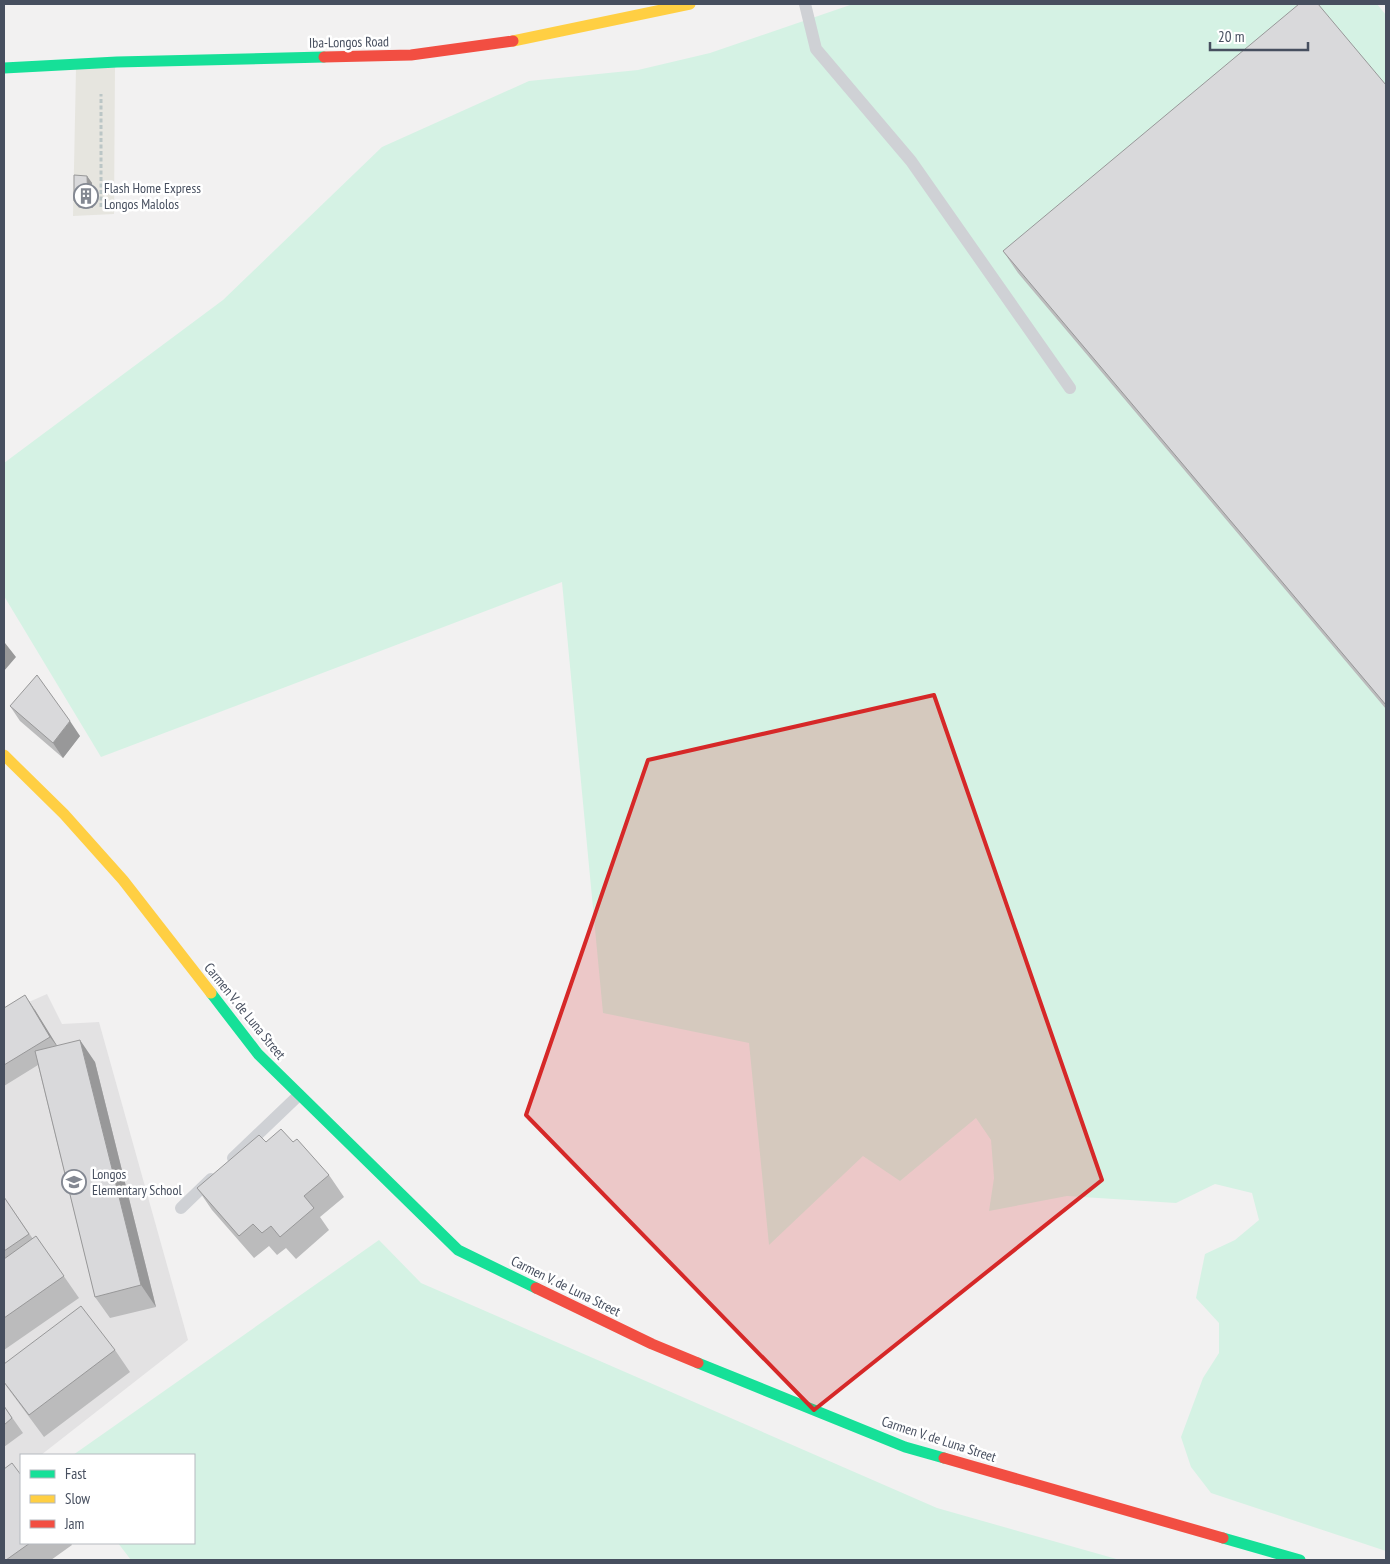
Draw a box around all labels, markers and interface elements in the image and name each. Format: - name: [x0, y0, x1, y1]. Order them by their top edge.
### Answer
- scale bar: [1210, 20, 1308, 52]
- text: 20 m: [1218, 27, 1244, 46]
- street label: Iba-Longos Road: [309, 32, 389, 52]
- place label: Flash Home Express Longos Malolos: [104, 179, 201, 213]
- building icon: Flash Home Express Longos Malolos: [73, 183, 99, 209]
- street label: Carmen V. de Luna Street: [200, 959, 290, 1063]
- place label: Longos Elementary School: [92, 1165, 182, 1199]
- school or university icon: Longos Elementary School: [61, 1169, 87, 1195]
- street label: Carmen V. de Luna Street: [508, 1252, 624, 1320]
- street label: Carmen V. de Luna Street: [879, 1412, 999, 1466]
- legend: [20, 1454, 195, 1544]
- text: Fast: [65, 1464, 86, 1483]
- text: Slow: [65, 1489, 90, 1508]
- text: Jam: [64, 1514, 84, 1533]

